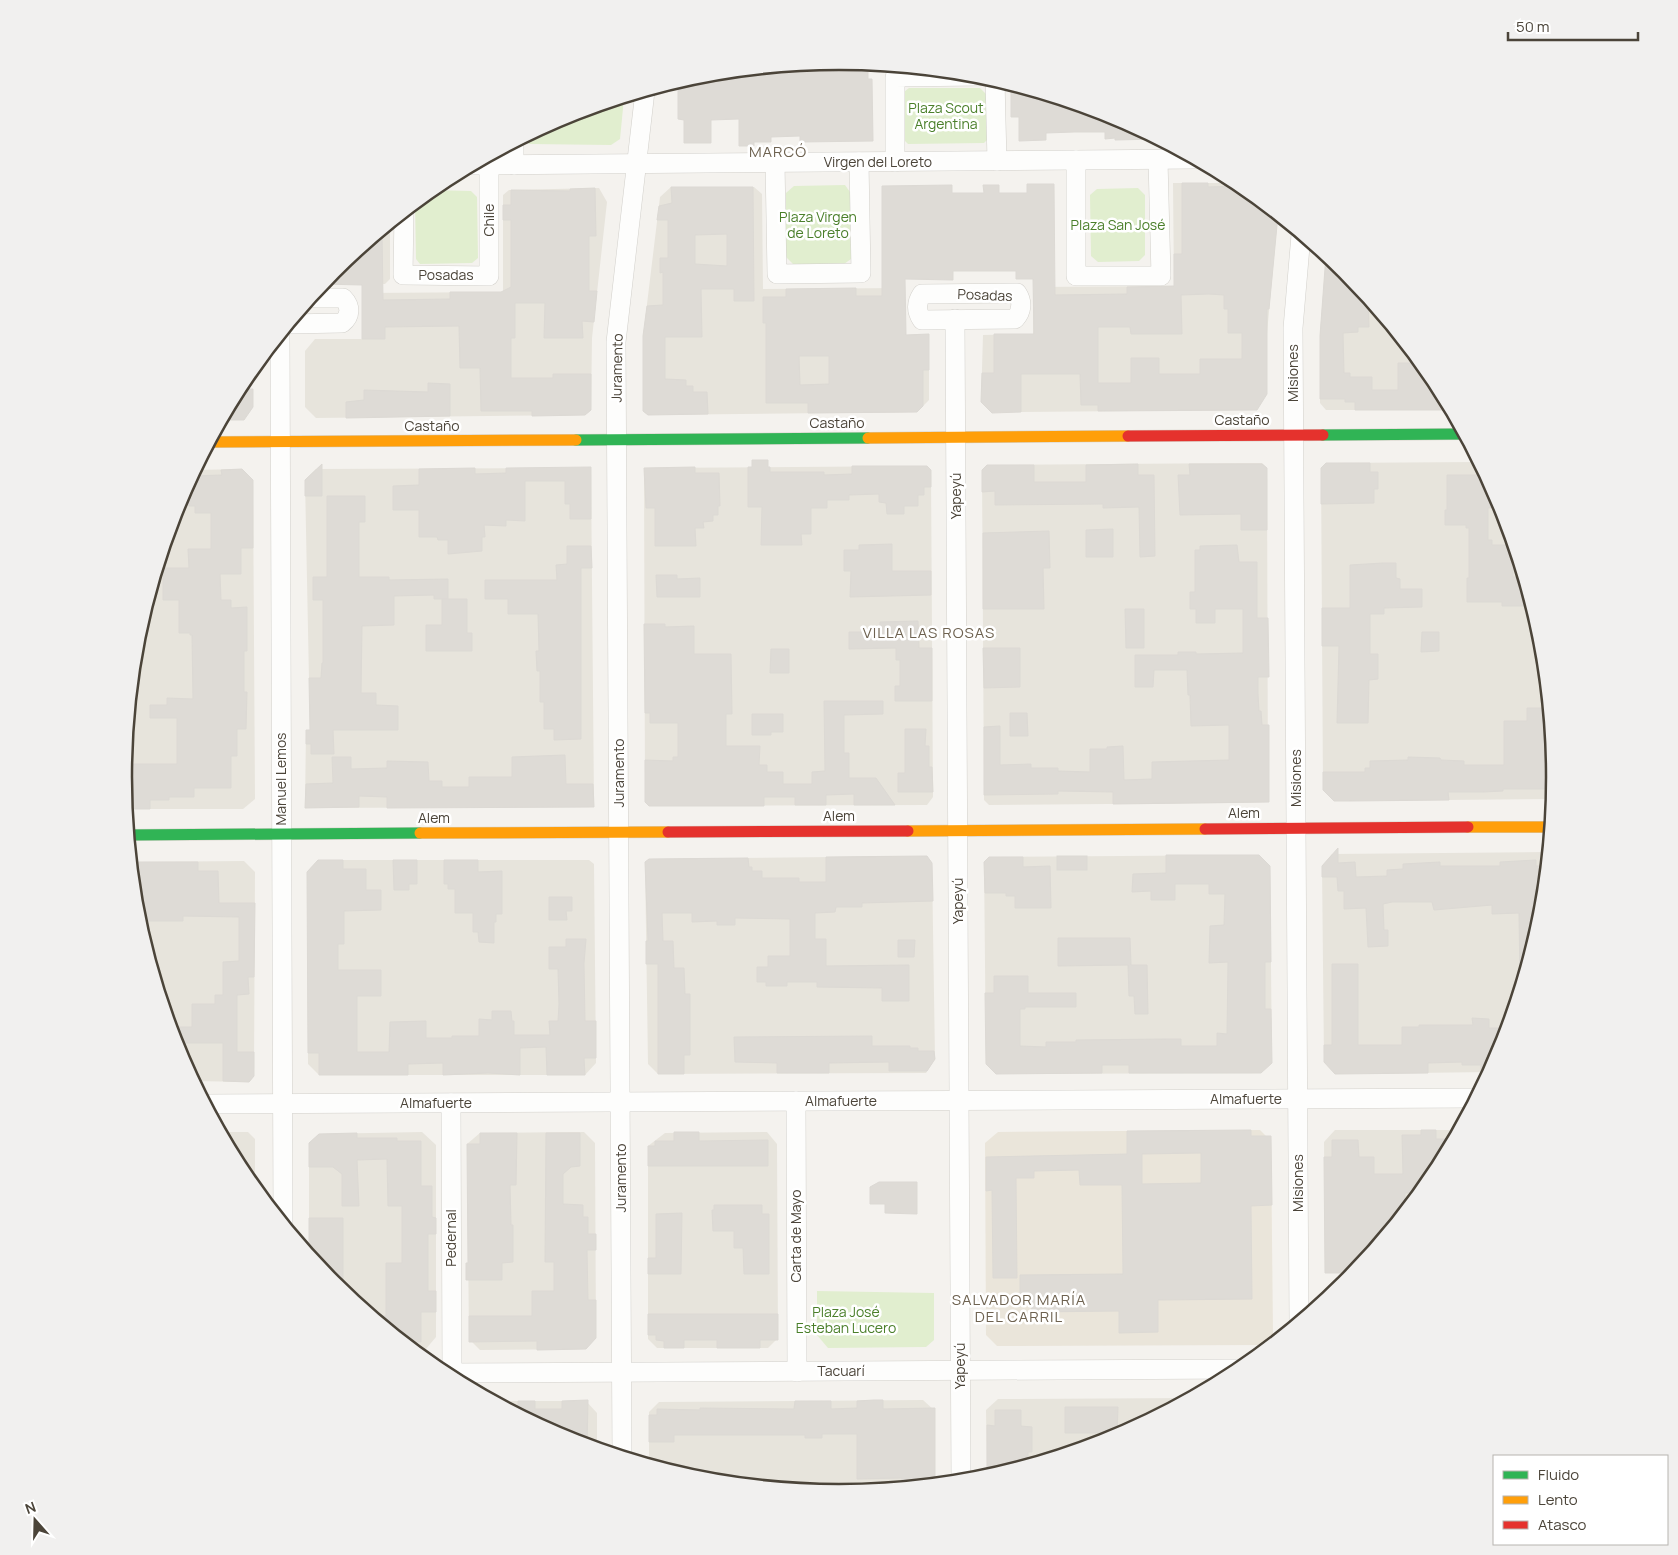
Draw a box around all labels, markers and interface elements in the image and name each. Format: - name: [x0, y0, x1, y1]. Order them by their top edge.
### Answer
- scale bar: [1508, 10, 1638, 42]
- text: 50 m: [1516, 16, 1550, 37]
- park label: Plaza Scout Argentina: [908, 98, 984, 133]
- district label: MARCÓ: [749, 141, 807, 162]
- street label: Virgen del Loreto: [824, 152, 932, 171]
- street label: Chile: [479, 203, 498, 237]
- park label: Plaza Virgen de Loreto: [779, 207, 857, 242]
- park label: Plaza San José: [1071, 215, 1165, 234]
- street label: Posadas: [418, 265, 474, 284]
- street label: Posadas: [957, 284, 1013, 305]
- street label: Juramento: [606, 333, 627, 403]
- street label: Misiones: [1283, 344, 1302, 402]
- street label: Castaño: [1214, 410, 1270, 429]
- street label: Castaño: [809, 413, 865, 432]
- street label: Castaño: [404, 416, 460, 435]
- street label: Yapeyú: [946, 473, 965, 519]
- district label: VILLA LAS ROSAS: [863, 622, 995, 643]
- street label: Manuel Lemos: [271, 733, 290, 825]
- street label: Juramento: [609, 738, 628, 808]
- street label: Misiones: [1286, 749, 1305, 807]
- street label: Alem: [1228, 803, 1260, 822]
- street label: Alem: [823, 806, 855, 825]
- street label: Alem: [418, 808, 450, 827]
- street label: Yapeyú: [948, 878, 967, 924]
- street label: Almafuerte: [1210, 1089, 1282, 1108]
- street label: Almafuerte: [805, 1091, 877, 1110]
- street label: Almafuerte: [400, 1093, 472, 1112]
- street label: Juramento: [611, 1143, 630, 1213]
- street label: Misiones: [1288, 1154, 1307, 1212]
- street label: Carta de Mayo: [786, 1190, 805, 1282]
- street label: Pedernal: [441, 1209, 460, 1267]
- district label: SALVADOR MARÍA DEL CARRIL: [952, 1289, 1086, 1327]
- park label: Plaza José Esteban Lucero: [796, 1302, 896, 1337]
- street label: Yapeyú: [950, 1343, 969, 1389]
- street label: Tacuarí: [817, 1361, 865, 1380]
- legend: [1493, 1455, 1668, 1545]
- text: Fluido: [1538, 1464, 1579, 1485]
- text: Lento: [1538, 1489, 1578, 1510]
- north arrow: [10, 1495, 60, 1545]
- text: N: [22, 1497, 38, 1518]
- text: Atasco: [1538, 1514, 1586, 1535]

